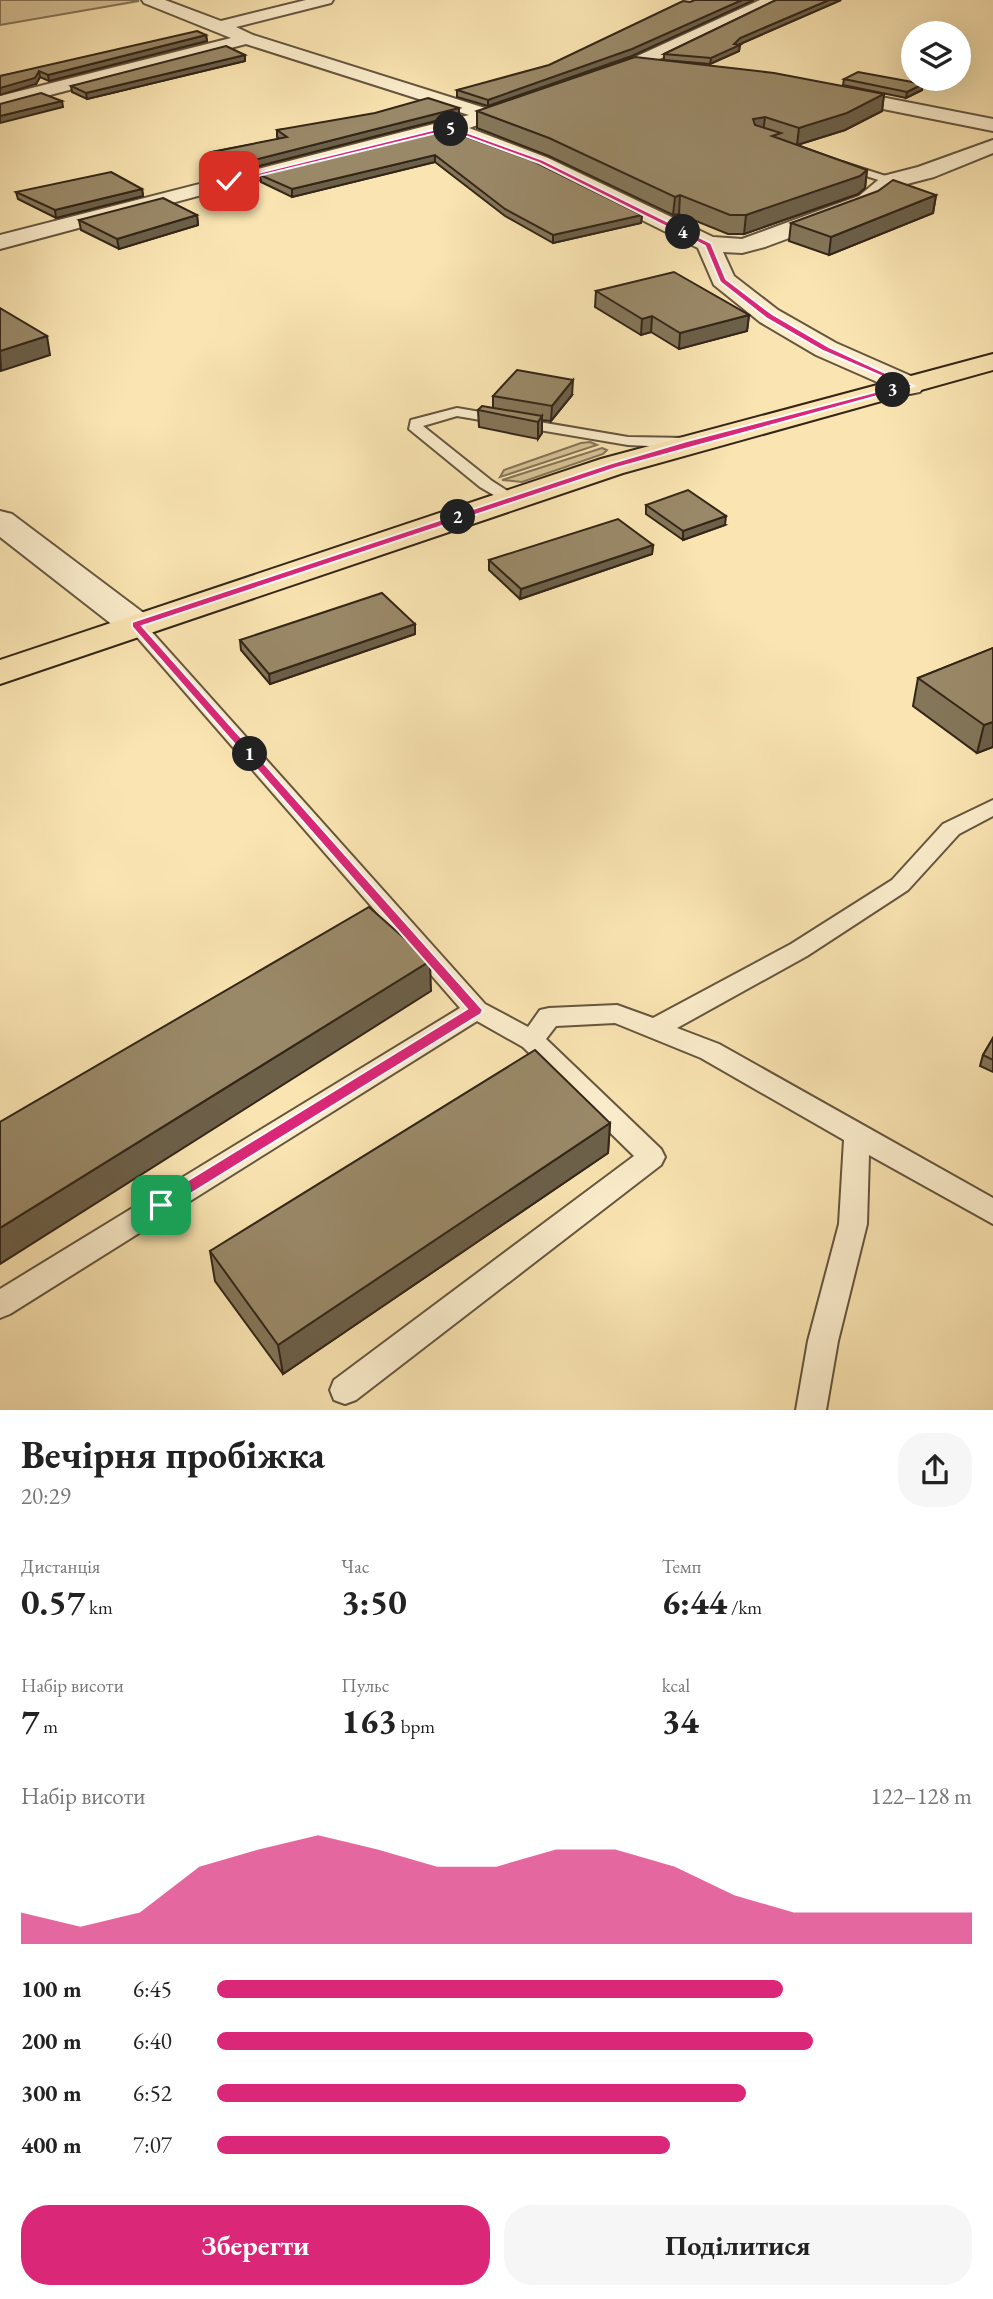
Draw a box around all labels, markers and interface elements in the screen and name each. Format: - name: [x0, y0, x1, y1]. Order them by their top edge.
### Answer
- map controls: [901, 21, 971, 91]
- button: layers: [901, 21, 971, 91]
- pin: 5: [434, 111, 468, 146]
- text: 5: [445, 116, 456, 141]
- pin: [199, 151, 259, 211]
- icon: check: [210, 162, 248, 200]
- pin: 4: [666, 215, 700, 250]
- text: 4: [677, 219, 688, 244]
- pin: 3: [876, 372, 910, 408]
- text: 3: [887, 377, 898, 402]
- pin: 2: [440, 500, 476, 534]
- text: 2: [452, 504, 463, 529]
- pin: 1: [232, 736, 268, 772]
- text: 1: [244, 741, 255, 766]
- pin: [131, 1175, 191, 1235]
- icon: arrive: [142, 1186, 180, 1224]
- text: Вечірня пробіжка: [21, 1430, 325, 1479]
- button: share: [898, 1433, 972, 1507]
- text: 20:29: [21, 1481, 71, 1511]
- text: Дистанція: [21, 1554, 100, 1579]
- text: Час: [341, 1554, 370, 1579]
- text: Темп: [662, 1554, 701, 1579]
- text: 0.57: [21, 1579, 85, 1624]
- text: 3:50: [341, 1579, 407, 1624]
- text: 6:44: [662, 1579, 727, 1624]
- text: km: [85, 1595, 113, 1620]
- text: /km: [727, 1595, 762, 1620]
- text: Набір висоти: [21, 1673, 124, 1698]
- text: Пульс: [341, 1673, 389, 1698]
- text: kcal: [662, 1673, 690, 1698]
- text: 7: [21, 1698, 40, 1743]
- text: 163: [341, 1698, 397, 1743]
- text: 34: [662, 1698, 699, 1743]
- text: m: [40, 1714, 58, 1739]
- text: bpm: [397, 1714, 435, 1739]
- text: Набір висоти: [21, 1781, 145, 1811]
- text: 122–128 m: [871, 1781, 972, 1811]
- text: 100 m: [21, 1974, 82, 2004]
- text: 6:45: [133, 1974, 172, 2004]
- text: 200 m: [21, 2026, 82, 2056]
- text: 6:40: [133, 2026, 172, 2056]
- text: 300 m: [21, 2078, 82, 2108]
- text: 6:52: [133, 2078, 172, 2108]
- text: 400 m: [21, 2130, 82, 2160]
- text: 7:07: [133, 2130, 172, 2160]
- button: Зберегти: [21, 2205, 490, 2285]
- button: Поділитися: [504, 2205, 972, 2285]

